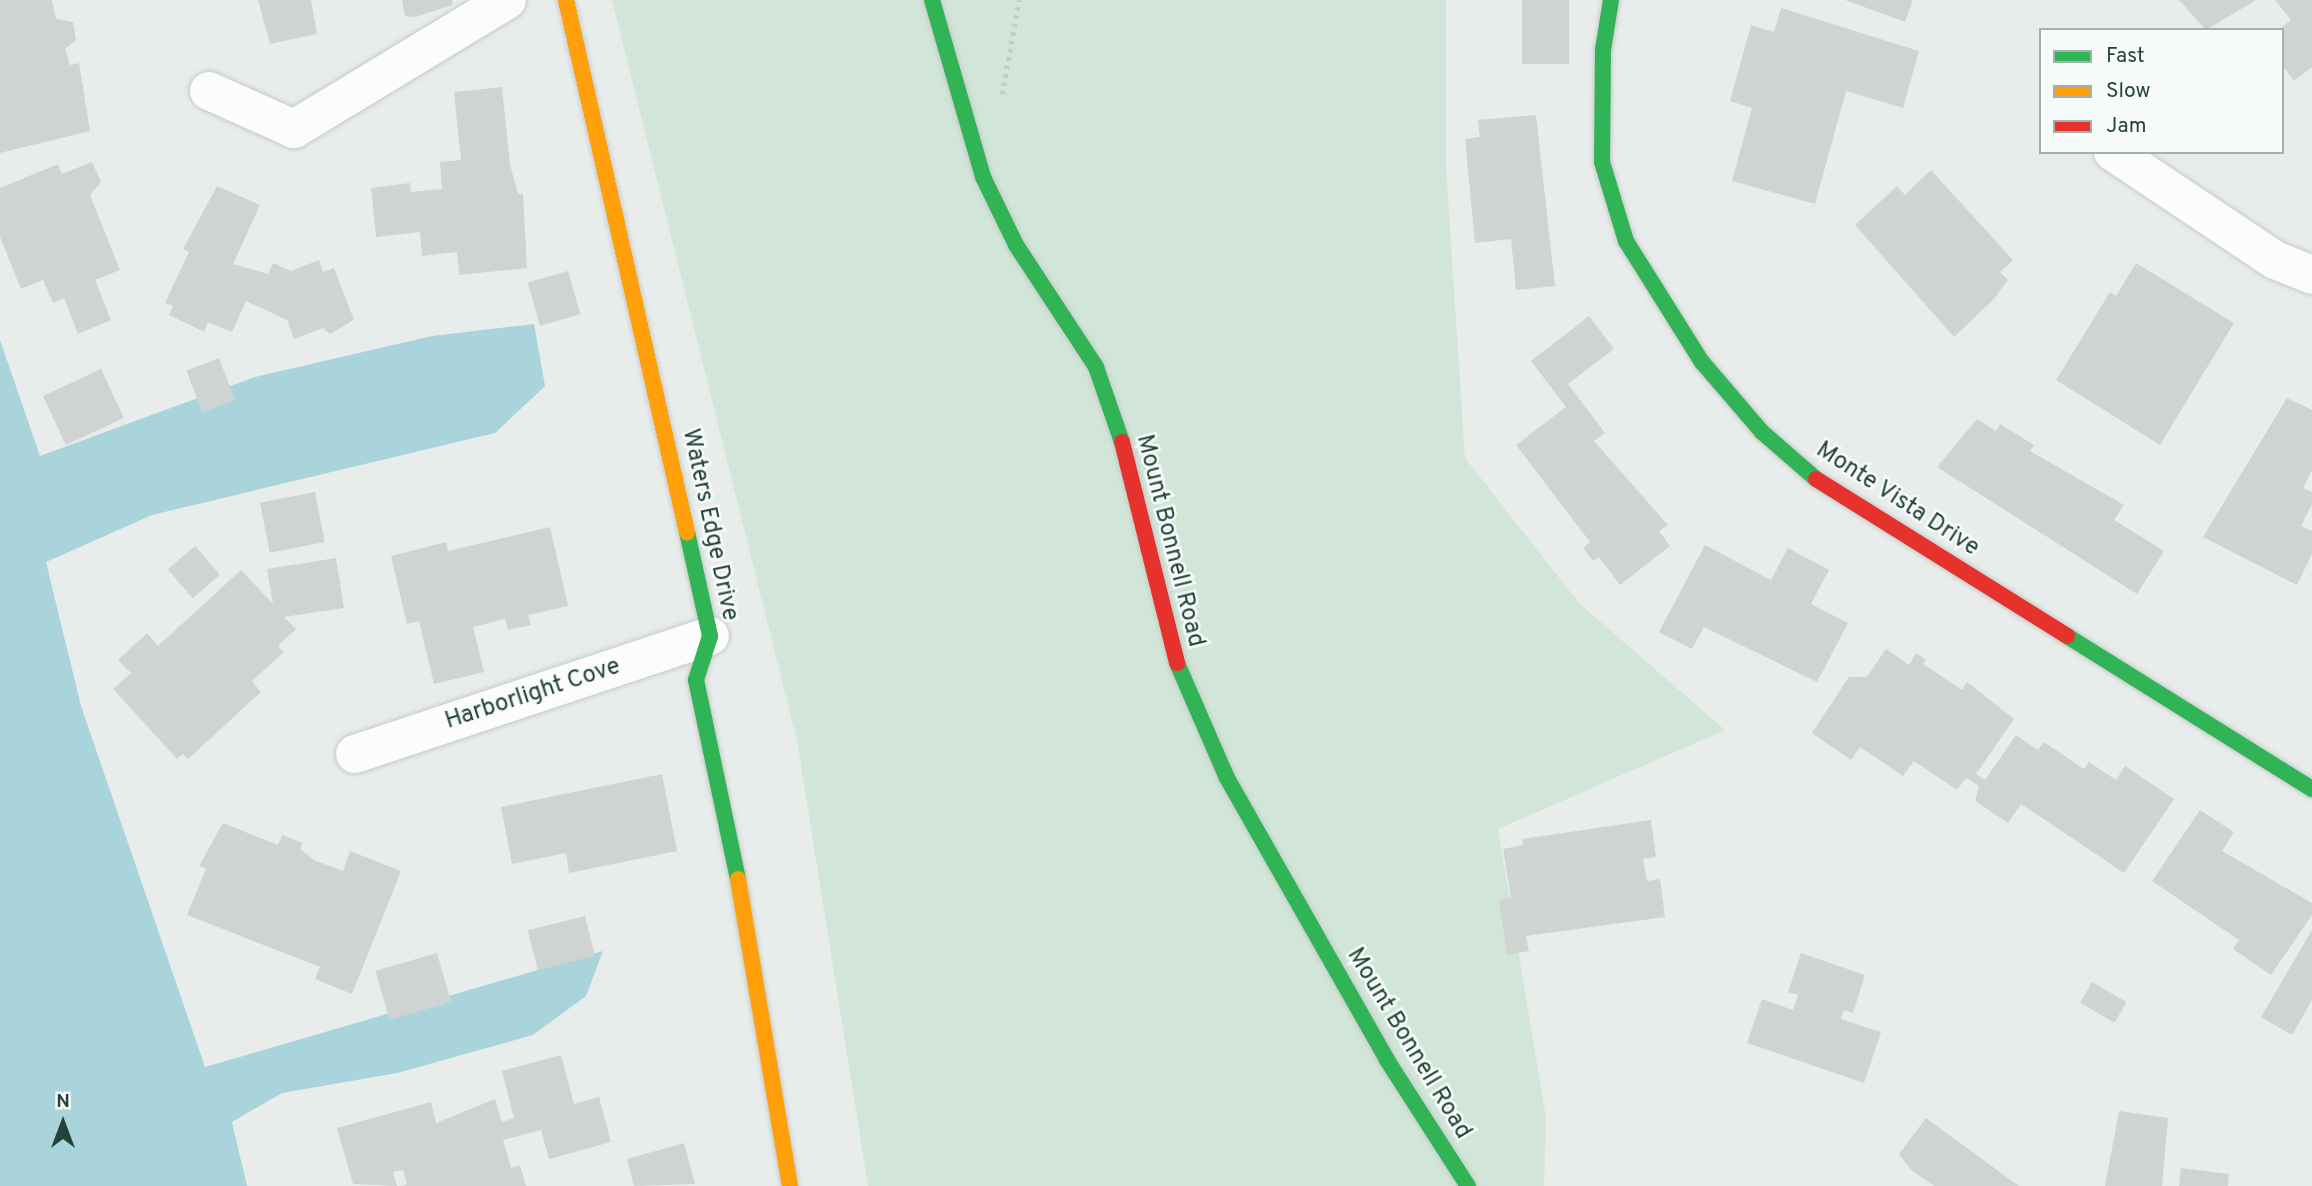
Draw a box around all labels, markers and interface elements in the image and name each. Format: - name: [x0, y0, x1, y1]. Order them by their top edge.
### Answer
- legend: [2039, 28, 2284, 154]
- text: Fast: [2106, 43, 2145, 70]
- text: Slow: [2106, 78, 2151, 105]
- text: Jam: [2106, 113, 2147, 140]
- street label: Waters Edge Drive: [675, 426, 743, 624]
- street label: Mount Bonnell Road: [1129, 432, 1209, 650]
- street label: Monte Vista Drive: [1810, 436, 1984, 564]
- street label: Harborlight Cove: [442, 653, 624, 737]
- street label: Mount Bonnell Road: [1340, 943, 1476, 1145]
- north arrow: [28, 1088, 98, 1158]
- text: N: [56, 1090, 70, 1114]

